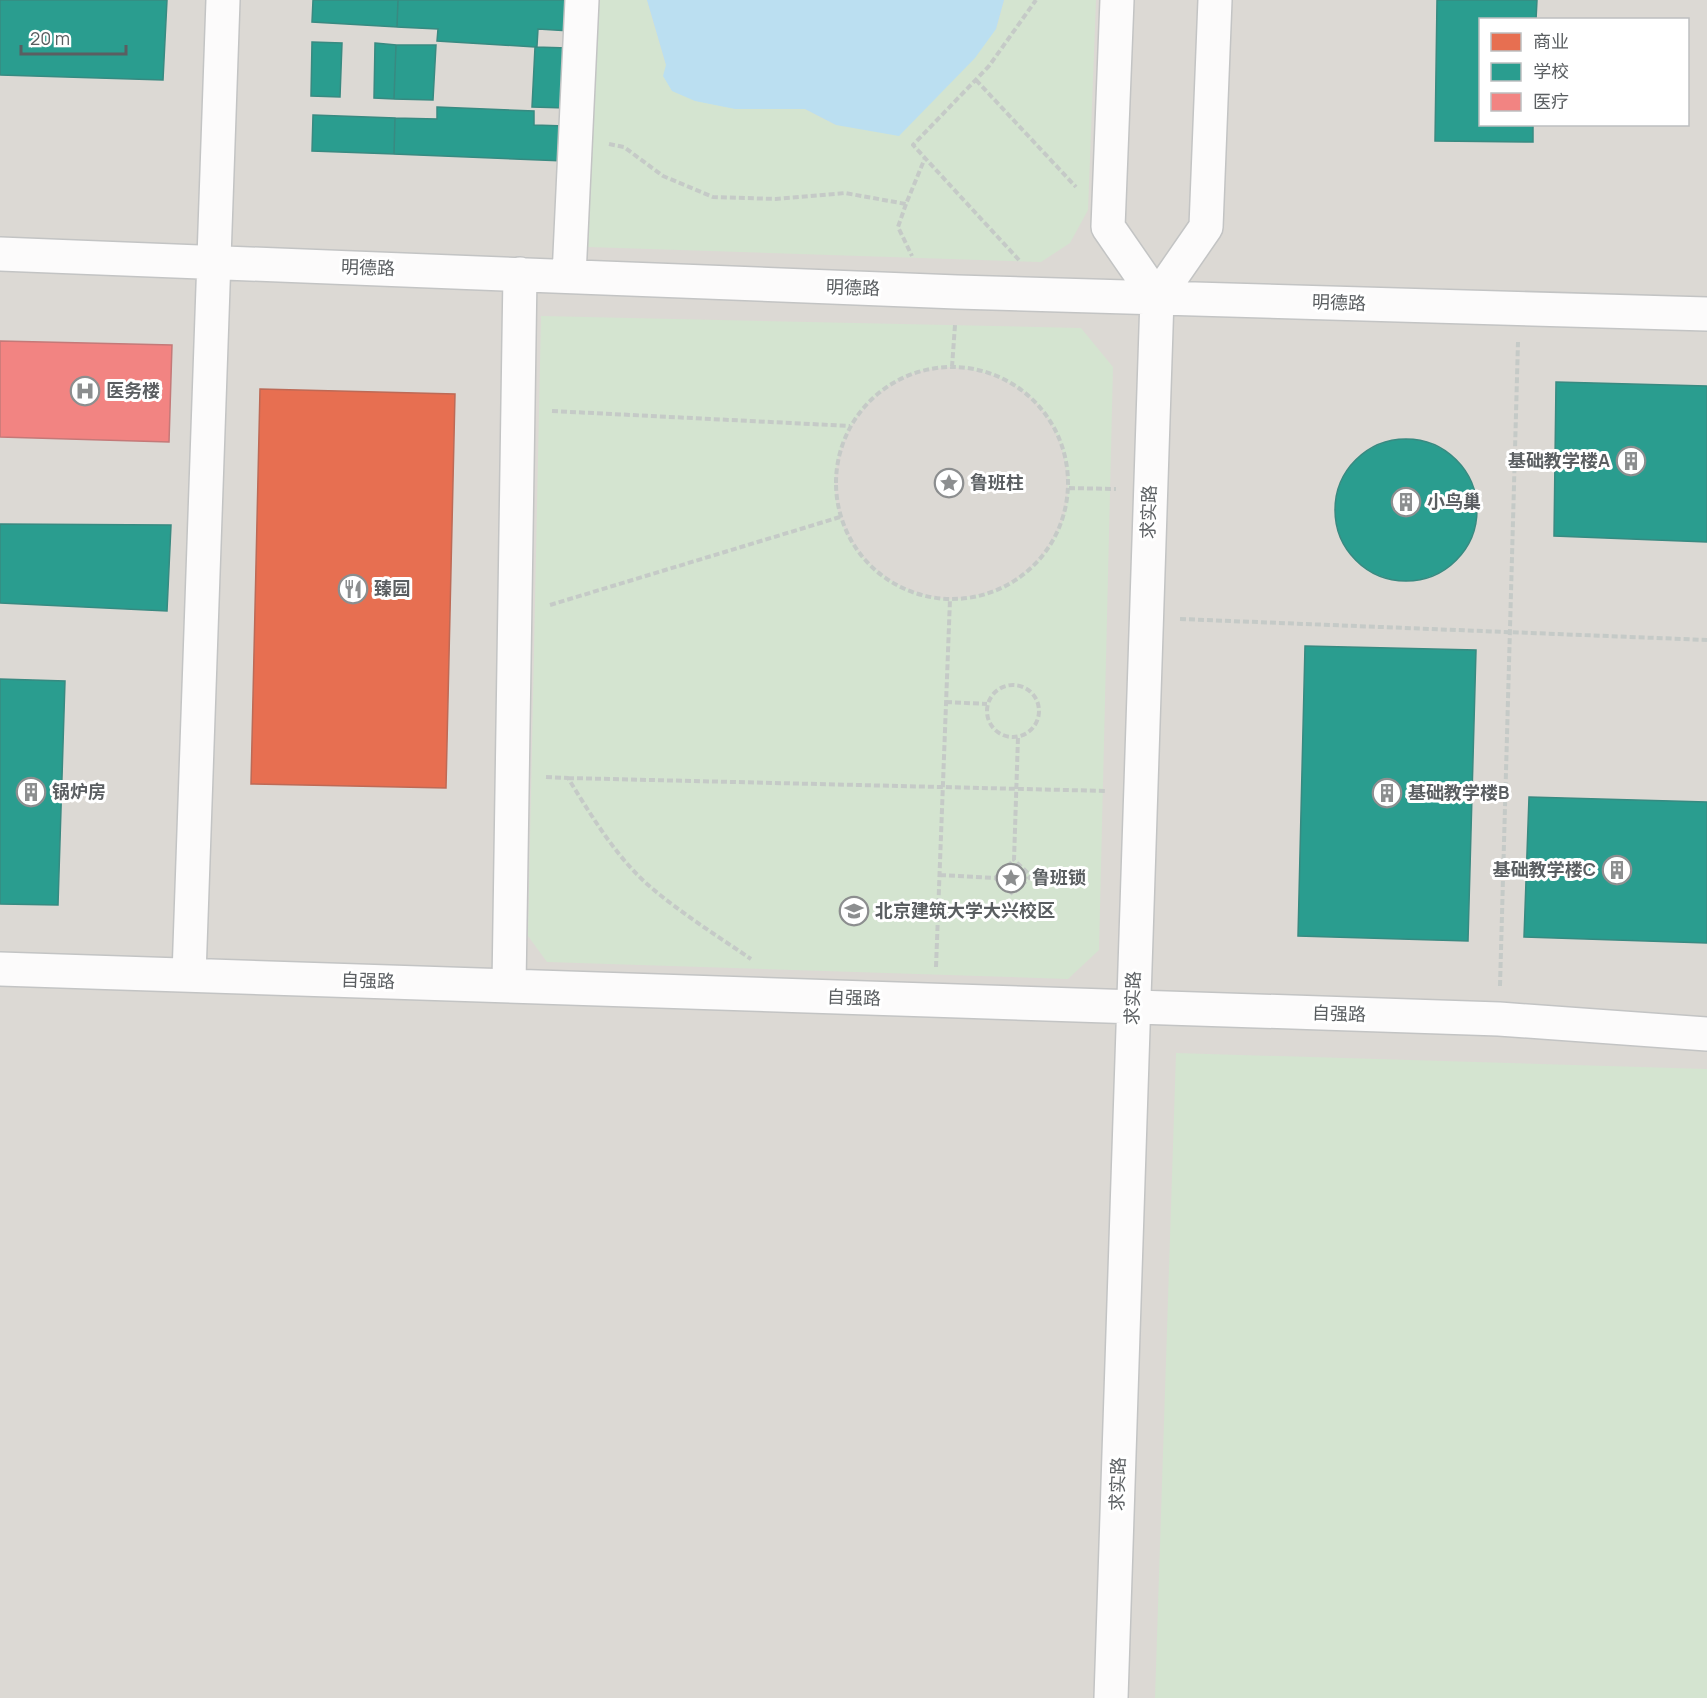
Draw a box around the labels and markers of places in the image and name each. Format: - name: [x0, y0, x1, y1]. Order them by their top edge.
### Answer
- hospital icon: 医务楼: [69, 375, 101, 407]
- place label: 医务楼: [106, 378, 160, 402]
- building icon: 基础教学楼A: [1615, 445, 1647, 477]
- place label: 基础教学楼A: [1508, 448, 1610, 472]
- place icon: 鲁班柱: [933, 467, 965, 499]
- place label: 鲁班柱: [970, 470, 1024, 494]
- building icon: 小鸟巢: [1390, 486, 1422, 518]
- place label: 小鸟巢: [1427, 489, 1481, 513]
- restaurant icon: 臻园: [337, 573, 369, 605]
- place label: 臻园: [374, 576, 410, 600]
- building icon: 锅炉房: [15, 776, 47, 808]
- building icon: 基础教学楼B: [1371, 777, 1403, 809]
- place label: 锅炉房: [52, 779, 106, 803]
- place label: 基础教学楼B: [1408, 780, 1509, 804]
- building icon: 基础教学楼C: [1601, 854, 1633, 886]
- place label: 基础教学楼C: [1493, 857, 1596, 881]
- place icon: 鲁班锁: [995, 862, 1027, 894]
- place label: 鲁班锁: [1032, 865, 1086, 889]
- school or university icon: 北京建筑大学大兴校区: [838, 895, 870, 927]
- place label: 北京建筑大学大兴校区: [875, 898, 1055, 922]

